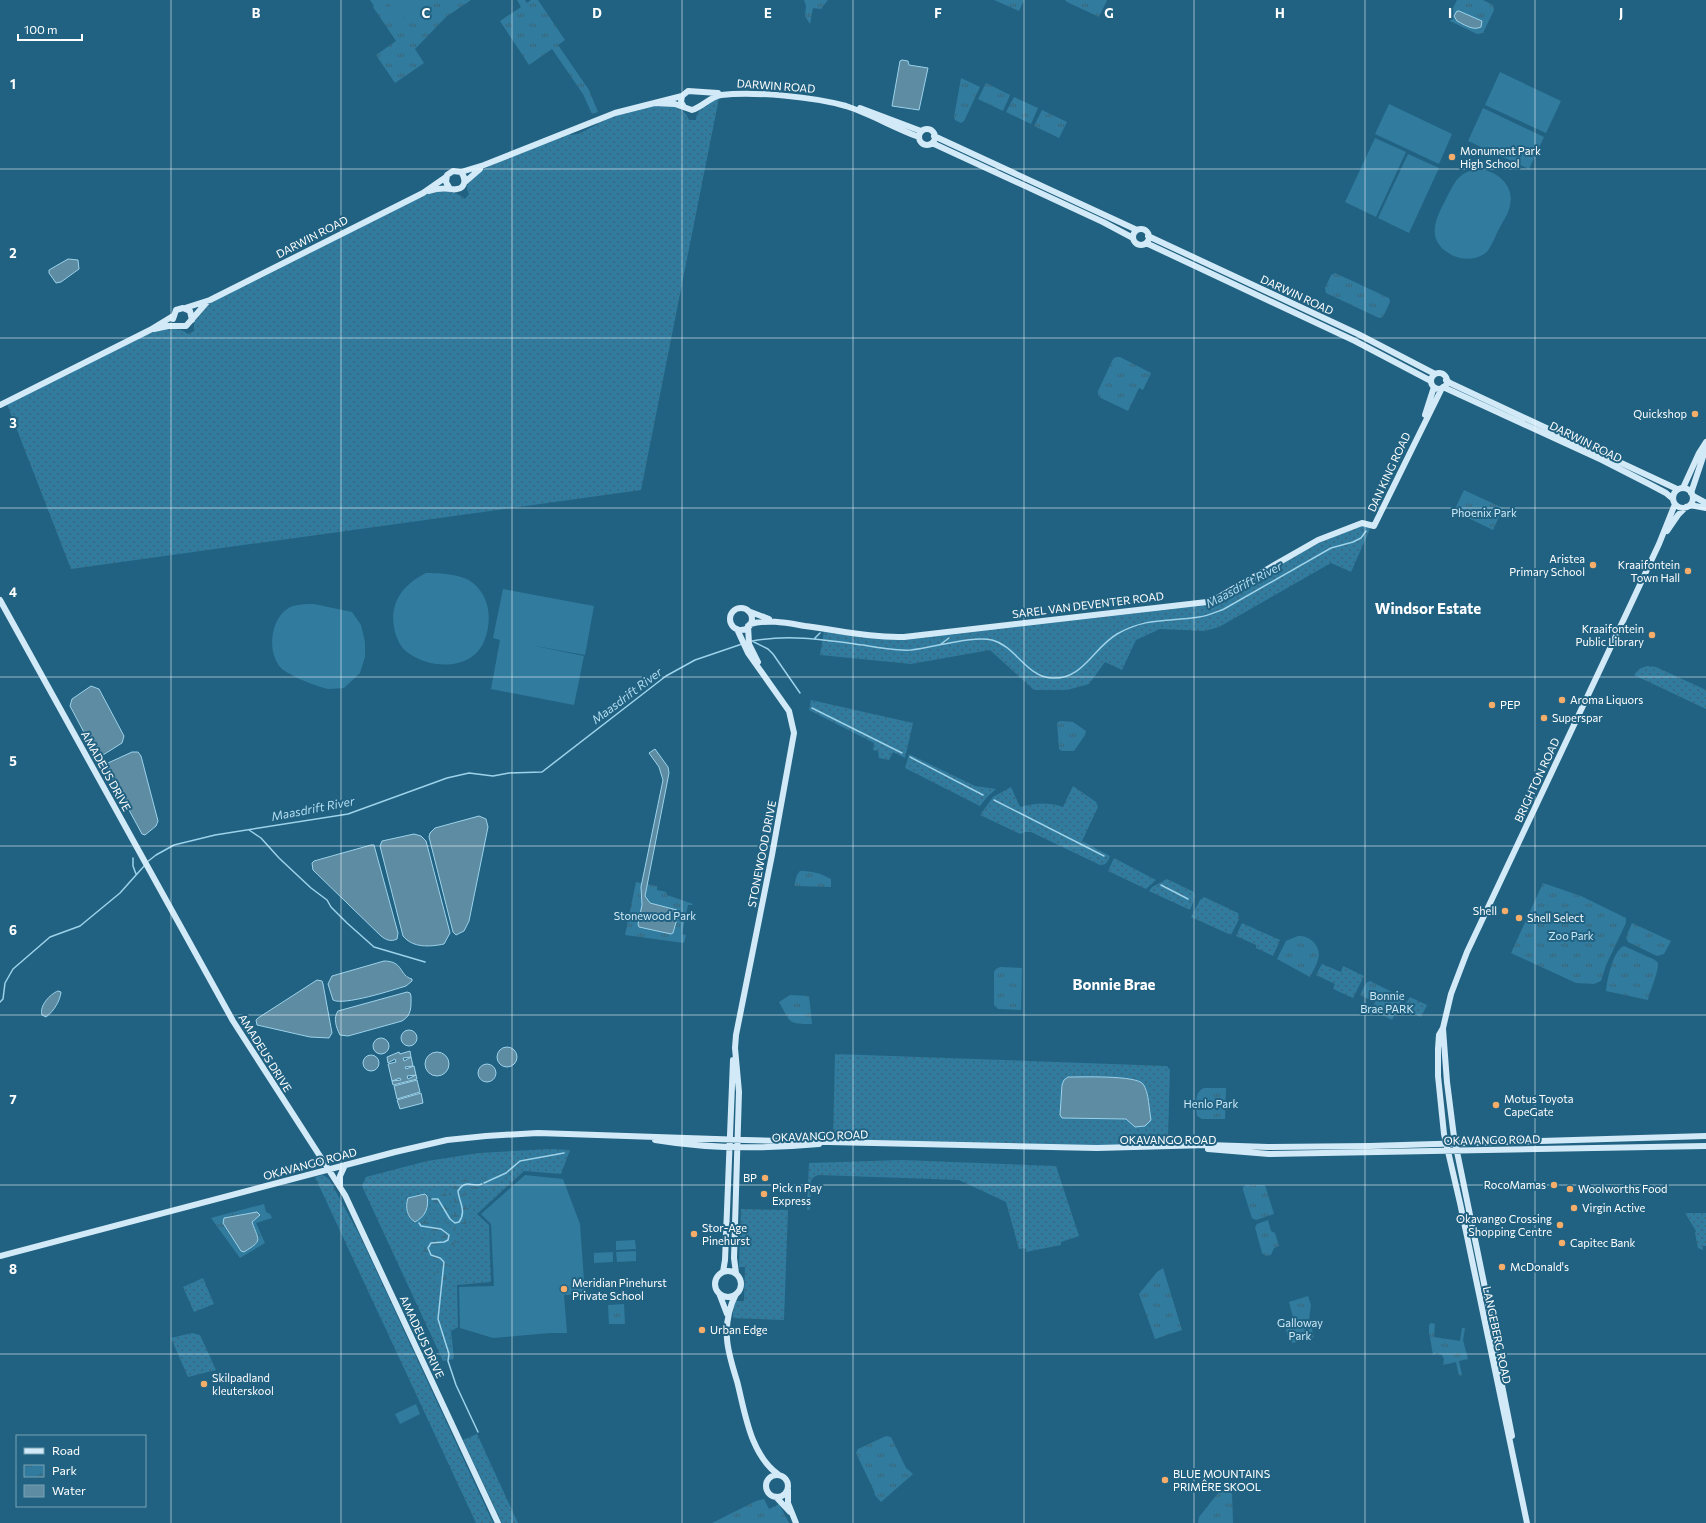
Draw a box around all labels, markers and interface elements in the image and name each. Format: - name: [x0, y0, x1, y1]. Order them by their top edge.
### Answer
- text: B: [252, 5, 261, 21]
- text: C: [422, 5, 431, 21]
- text: D: [592, 5, 602, 21]
- text: E: [764, 5, 772, 21]
- text: F: [934, 5, 942, 21]
- text: G: [1104, 5, 1114, 21]
- text: H: [1275, 5, 1285, 21]
- text: I: [1448, 5, 1452, 21]
- text: J: [1619, 5, 1623, 21]
- scale bar: [18, 16, 82, 42]
- text: 100 m: [24, 22, 58, 36]
- text: 1: [10, 76, 16, 92]
- street label: DARWIN ROAD: [736, 76, 816, 95]
- place label: Monument Park High School: [1460, 144, 1541, 170]
- marker: Monument Park High School: [1447, 152, 1457, 162]
- street label: DARWIN ROAD: [274, 213, 350, 260]
- text: 2: [9, 245, 17, 261]
- street label: DARWIN ROAD: [1259, 272, 1336, 317]
- place label: Quickshop: [1633, 407, 1687, 420]
- marker: Quickshop: [1690, 409, 1700, 419]
- text: 3: [9, 415, 17, 431]
- street label: DARWIN ROAD: [1548, 418, 1624, 465]
- street label: DAN KING ROAD: [1364, 430, 1413, 514]
- park label: Phoenix Park: [1451, 506, 1517, 519]
- place label: Aristea Primary School: [1509, 552, 1585, 578]
- water label: Maasdrift River: [1203, 558, 1285, 610]
- place label: Kraaifontein Town Hall: [1618, 558, 1680, 584]
- marker: Aristea Primary School: [1588, 560, 1598, 570]
- marker: Kraaifontein Town Hall: [1683, 566, 1693, 576]
- text: 4: [9, 584, 17, 600]
- street label: SAREL VAN DEVENTER ROAD: [1011, 589, 1165, 620]
- district label: Windsor Estate: [1375, 599, 1481, 617]
- place label: Kraaifontein Public Library: [1576, 622, 1644, 648]
- marker: Kraaifontein Public Library: [1647, 630, 1657, 640]
- water label: Maasdrift River: [588, 663, 665, 726]
- place label: Aroma Liquors: [1570, 693, 1643, 706]
- marker: Aroma Liquors: [1557, 695, 1567, 705]
- place label: PEP: [1500, 698, 1520, 711]
- marker: PEP: [1487, 700, 1497, 710]
- place label: Superspar: [1552, 711, 1603, 724]
- marker: Superspar: [1539, 713, 1549, 723]
- street label: AMADEUS DRIVE: [79, 728, 134, 813]
- street label: BRIGHTON ROAD: [1511, 736, 1562, 824]
- text: 5: [9, 753, 17, 769]
- water label: Maasdrift River: [270, 793, 357, 823]
- street label: STONEWOOD DRIVE: [745, 799, 778, 908]
- place label: Shell: [1473, 904, 1497, 917]
- marker: Shell: [1500, 906, 1510, 916]
- park label: Stonewood Park: [614, 909, 696, 922]
- place label: Shell Select: [1527, 911, 1585, 924]
- marker: Shell Select: [1514, 913, 1524, 923]
- text: 6: [9, 922, 17, 938]
- park label: Zoo Park: [1548, 929, 1594, 942]
- district label: Bonnie Brae: [1073, 975, 1156, 993]
- park label: Bonnie Brae PARK: [1360, 989, 1414, 1015]
- street label: AMADEUS DRIVE: [236, 1011, 295, 1094]
- text: 7: [9, 1091, 17, 1107]
- place label: Motus Toyota CapeGate: [1504, 1092, 1574, 1118]
- park label: Henlo Park: [1184, 1097, 1238, 1110]
- marker: Motus Toyota CapeGate: [1491, 1100, 1501, 1110]
- street label: OKAVANGO ROAD: [772, 1127, 868, 1144]
- street label: OKAVANGO ROAD: [1444, 1132, 1540, 1147]
- street label: OKAVANGO ROAD: [1120, 1133, 1216, 1146]
- street label: OKAVANGO ROAD: [262, 1145, 358, 1182]
- place label: BP: [743, 1171, 757, 1184]
- marker: BP: [760, 1173, 770, 1183]
- place label: RocoMamas: [1484, 1178, 1546, 1191]
- marker: RocoMamas: [1549, 1180, 1559, 1190]
- place label: Pick n Pay Express: [772, 1181, 822, 1207]
- place label: Woolworths Food: [1578, 1182, 1667, 1195]
- marker: Woolworths Food: [1565, 1184, 1575, 1194]
- marker: Pick n Pay Express: [759, 1189, 769, 1199]
- place label: Virgin Active: [1582, 1201, 1646, 1214]
- marker: Virgin Active: [1569, 1203, 1579, 1213]
- place label: Okavango Crossing Shopping Centre: [1456, 1212, 1552, 1238]
- marker: Okavango Crossing Shopping Centre: [1555, 1220, 1565, 1230]
- place label: Stor-Age Pinehurst: [702, 1221, 750, 1247]
- marker: Stor-Age Pinehurst: [689, 1229, 699, 1239]
- place label: Capitec Bank: [1570, 1236, 1636, 1249]
- marker: Capitec Bank: [1557, 1238, 1567, 1248]
- place label: McDonald's: [1510, 1260, 1569, 1273]
- text: 8: [9, 1261, 17, 1277]
- marker: McDonald's: [1497, 1262, 1507, 1272]
- place label: Meridian Pinehurst Private School: [572, 1276, 667, 1302]
- marker: Meridian Pinehurst Private School: [559, 1284, 569, 1294]
- street label: LANGEBERG ROAD: [1481, 1285, 1514, 1385]
- street label: AMADEUS DRIVE: [398, 1293, 447, 1380]
- park label: Galloway Park: [1277, 1316, 1323, 1342]
- place label: Urban Edge: [710, 1323, 768, 1336]
- marker: Urban Edge: [697, 1325, 707, 1335]
- place label: Skilpadland kleuterskool: [212, 1371, 274, 1397]
- marker: Skilpadland kleuterskool: [199, 1379, 209, 1389]
- legend: [16, 1435, 146, 1507]
- text: Road: [52, 1443, 80, 1457]
- text: Park: [52, 1463, 78, 1477]
- place label: BLUE MOUNTAINS PRIMÊRE SKOOL: [1173, 1467, 1270, 1493]
- marker: BLUE MOUNTAINS PRIMÊRE SKOOL: [1160, 1475, 1170, 1485]
- text: Water: [52, 1483, 86, 1497]

